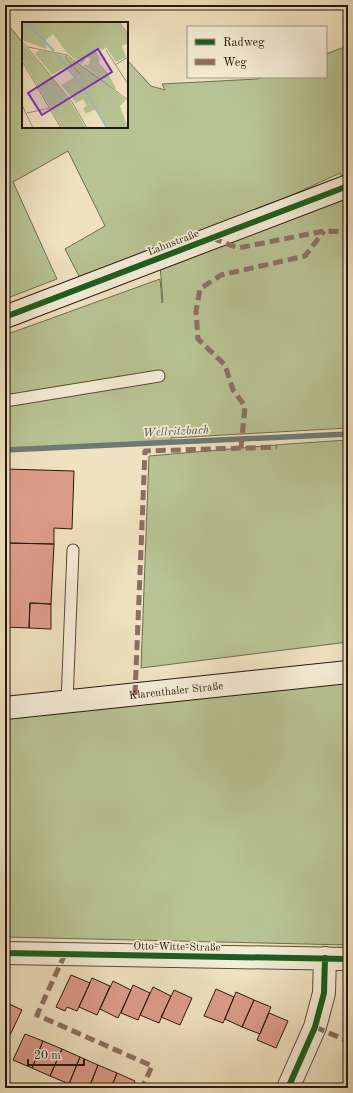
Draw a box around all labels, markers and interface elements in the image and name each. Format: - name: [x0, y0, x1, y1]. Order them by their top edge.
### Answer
- inset map: [22, 22, 128, 128]
- legend: [187, 26, 327, 78]
- text: Radweg: [223, 37, 265, 49]
- text: Weg: [223, 57, 247, 69]
- street label: Lahnstraße: [146, 229, 201, 258]
- water label: Wellritzbach: [143, 424, 210, 440]
- street label: Klarenthaler Straße: [129, 681, 224, 702]
- street label: Otto-Witte-Straße: [133, 941, 221, 954]
- scale bar: [28, 1041, 84, 1067]
- text: 20 m: [34, 1050, 61, 1062]

